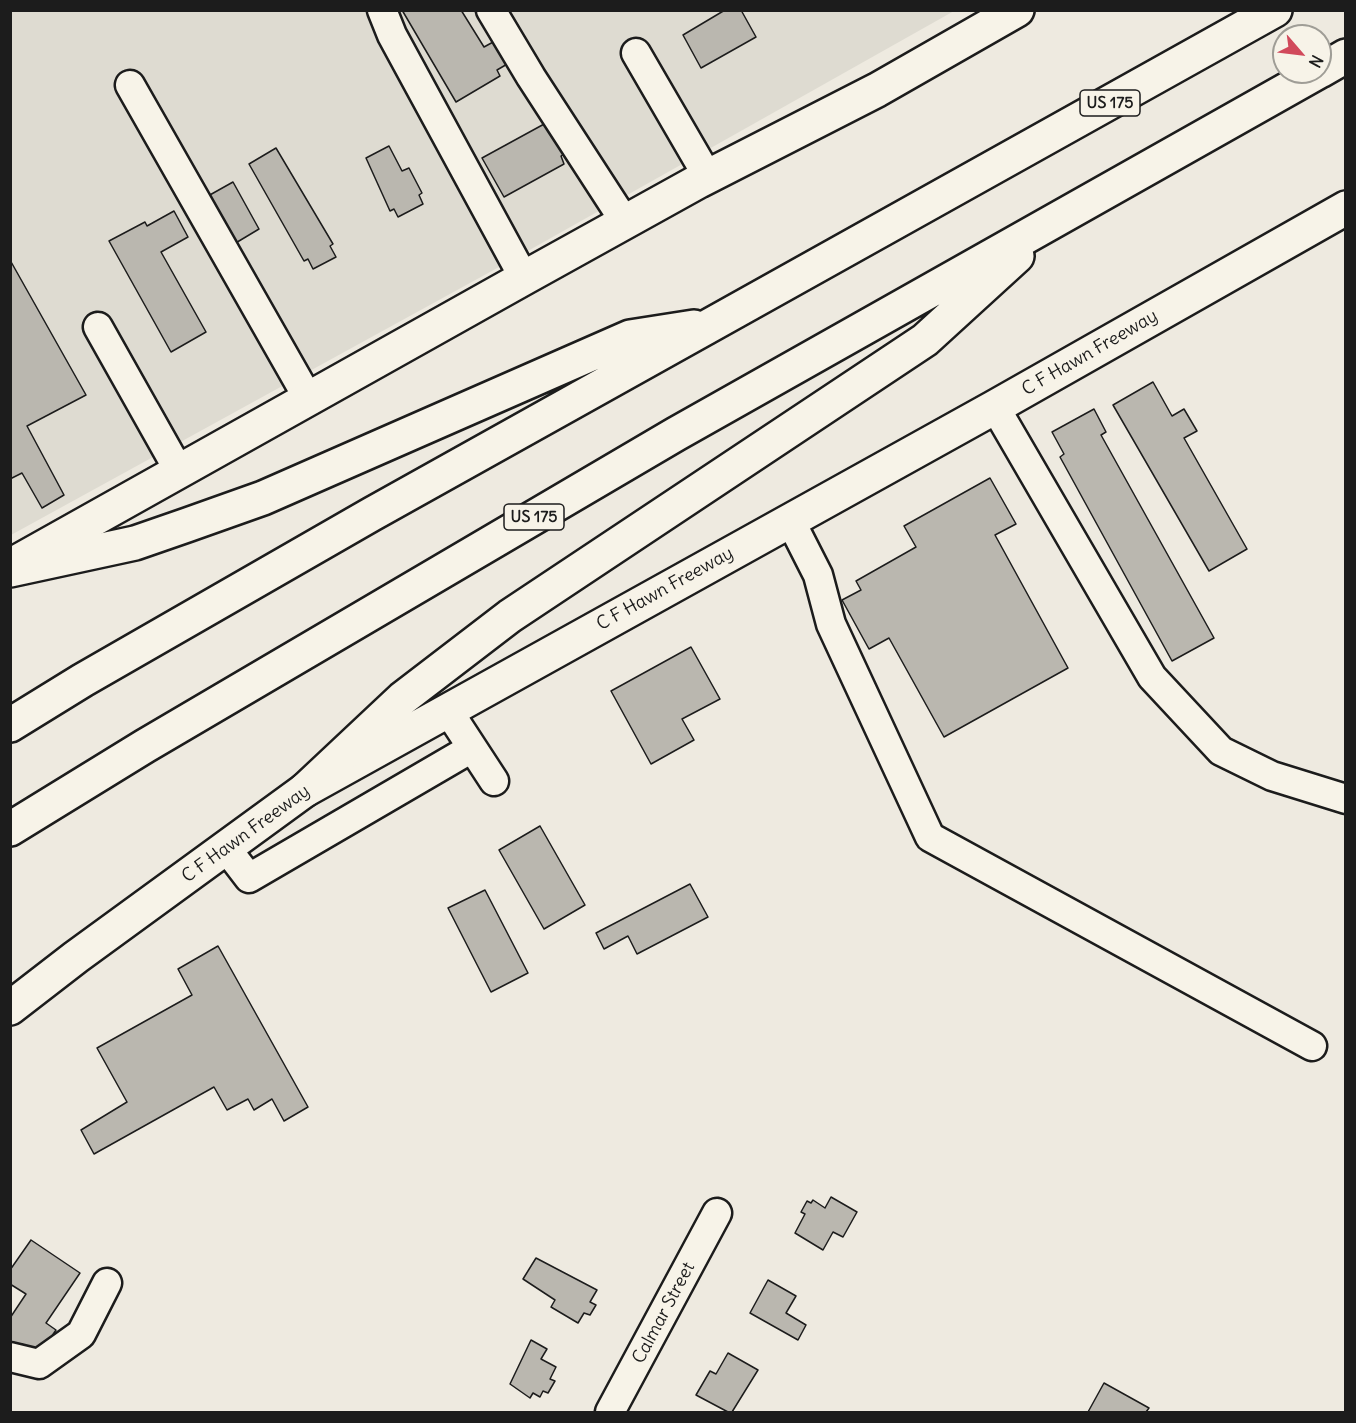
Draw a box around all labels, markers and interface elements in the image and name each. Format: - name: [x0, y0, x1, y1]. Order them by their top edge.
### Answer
- north arrow: [1272, 24, 1332, 84]
- text: N: [1305, 52, 1328, 71]
- road number: US 175: [1080, 90, 1140, 116]
- street label: C F Hawn Freeway: [1018, 305, 1162, 401]
- road number: US 175: [504, 504, 564, 530]
- street label: C F Hawn Freeway: [593, 543, 737, 635]
- street label: C F Hawn Freeway: [178, 780, 314, 888]
- street label: Calmar Street: [628, 1259, 700, 1367]

